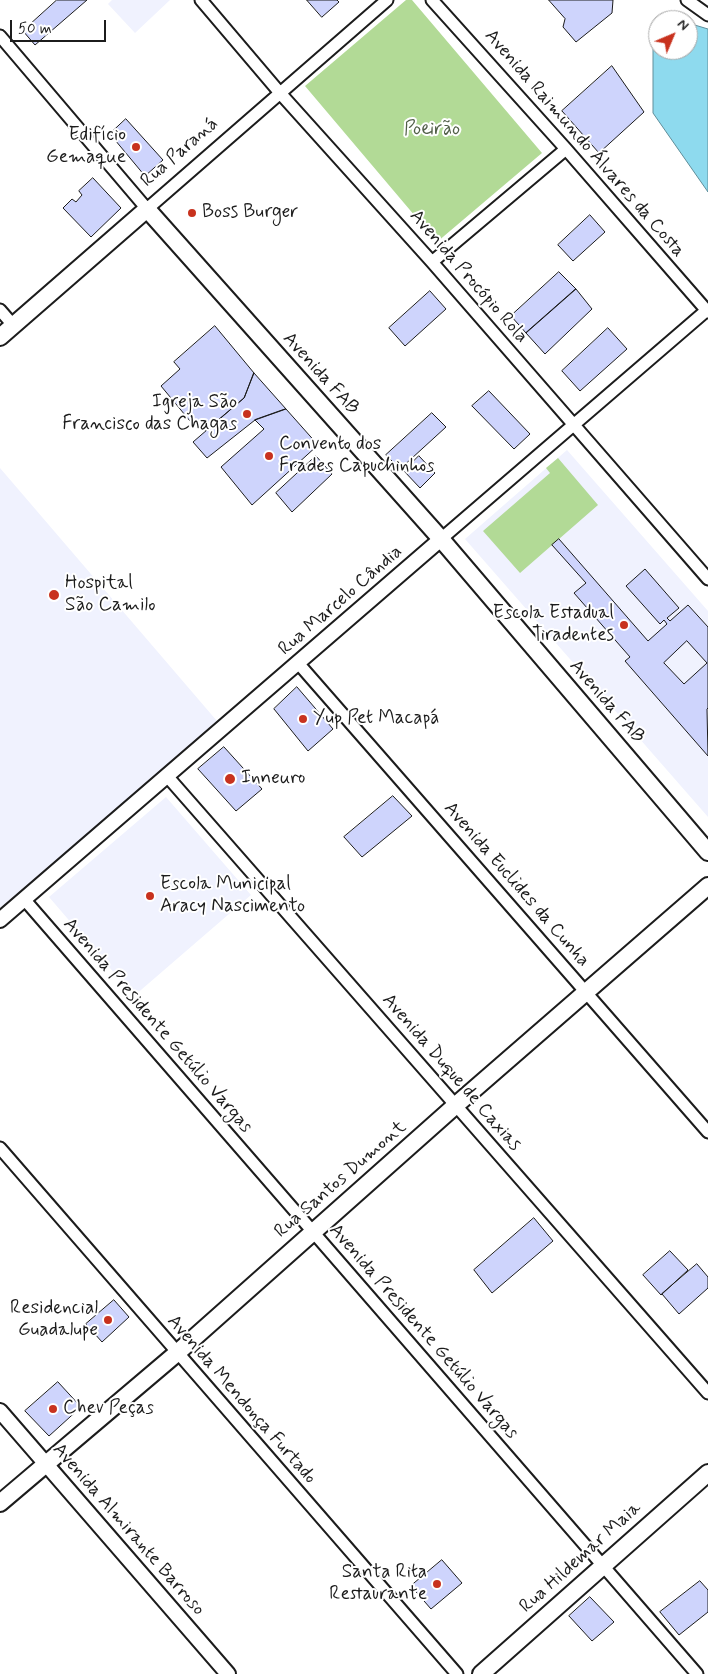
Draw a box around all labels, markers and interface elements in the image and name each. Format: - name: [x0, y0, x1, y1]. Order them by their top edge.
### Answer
- scale bar: [12, 10, 109, 42]
- north arrow: [648, 10, 698, 60]
- text: N: [673, 15, 693, 35]
- text: 50 m: [18, 19, 52, 39]
- street label: Avenida Raimundo Álvares da Costa: [479, 26, 689, 262]
- street label: Rua Paraná: [137, 113, 223, 193]
- park label: Poeirão: [404, 119, 460, 141]
- place label: Edifício Gemaque: [46, 125, 126, 169]
- marker: Edifício Gemaque: [130, 141, 142, 153]
- place label: Boss Burger: [202, 202, 298, 224]
- street label: Avenida Procópio Rola: [404, 206, 532, 348]
- marker: Boss Burger: [186, 207, 198, 219]
- street label: Avenida FAB: [277, 328, 363, 420]
- place label: Igreja São Francisco das Chagas: [62, 392, 237, 436]
- marker: Igreja São Francisco das Chagas: [241, 408, 253, 420]
- place label: Convento dos Frades Capuchinhos: [279, 434, 434, 478]
- marker: Convento dos Frades Capuchinhos: [263, 450, 275, 462]
- street label: Rua Marcelo Cândia: [274, 541, 408, 661]
- place label: Hospital São Camilo: [65, 573, 155, 617]
- marker: Hospital São Camilo: [47, 588, 61, 602]
- place label: Escola Estadual Tiradentes: [493, 603, 614, 647]
- marker: Escola Estadual Tiradentes: [618, 619, 630, 631]
- street label: Avenida FAB: [564, 656, 648, 748]
- place label: Yup Pet Macapá: [313, 708, 439, 730]
- marker: Yup Pet Macapá: [297, 713, 309, 725]
- place label: Inneuro: [241, 768, 305, 790]
- marker: Inneuro: [223, 772, 237, 786]
- street label: Avenida Euclides da Cunha: [438, 798, 594, 972]
- place label: Escola Municipal Aracy Nascimento: [160, 874, 305, 918]
- marker: Escola Municipal Aracy Nascimento: [144, 890, 156, 902]
- street label: Avenida Presidente Getúlio Vargas: [57, 914, 257, 1138]
- street label: Avenida Duque de Caxias: [376, 990, 526, 1156]
- street label: Rua Santos Dumont: [270, 1117, 412, 1243]
- street label: Avenida Presidente Getúlio Vargas: [323, 1220, 523, 1444]
- place label: Residencial Guadalupe: [10, 1298, 98, 1342]
- street label: Avenida Mendonça Furtado: [161, 1311, 321, 1489]
- marker: Residencial Guadalupe: [102, 1314, 114, 1326]
- place label: Chev Peças: [63, 1398, 154, 1420]
- marker: Chev Peças: [47, 1403, 59, 1415]
- street label: Avenida Almirante Barroso: [47, 1439, 209, 1621]
- street label: Rua Hildemar Maia: [516, 1497, 646, 1619]
- place label: Santa Rita Restaurante: [329, 1562, 427, 1606]
- marker: Santa Rita Restaurante: [431, 1578, 443, 1590]

